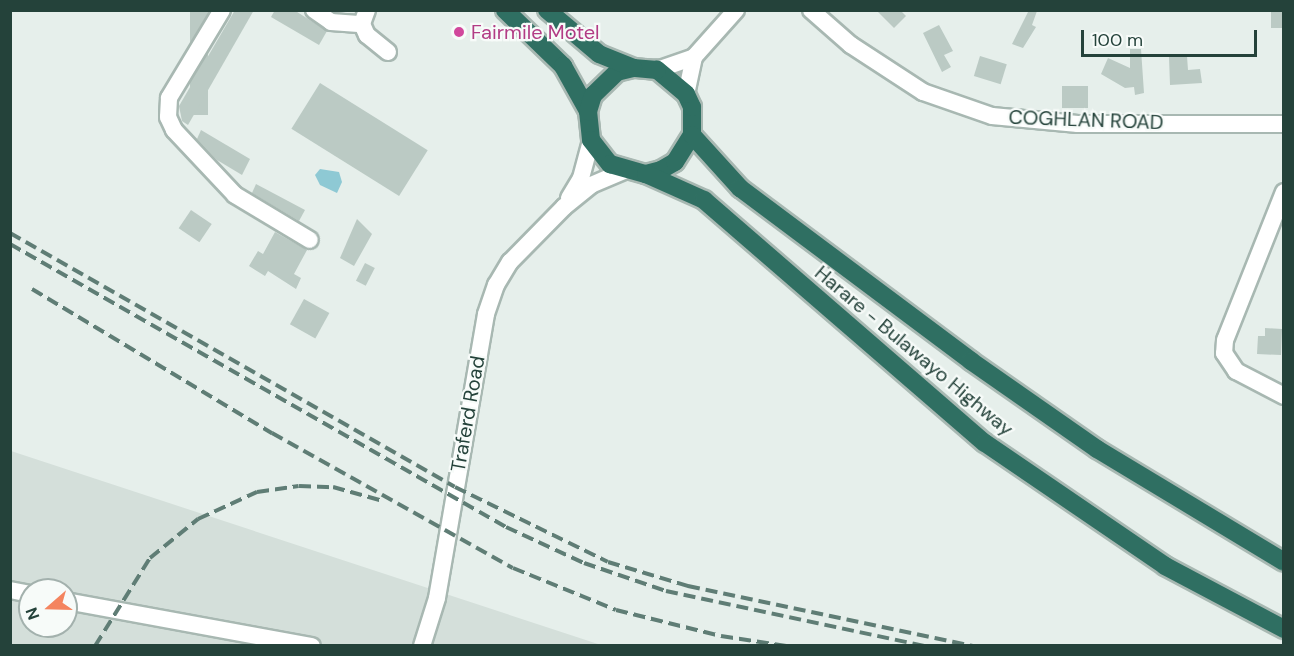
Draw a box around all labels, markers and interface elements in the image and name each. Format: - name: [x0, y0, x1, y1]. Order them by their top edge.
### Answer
- scale bar: [1084, 18, 1260, 56]
- place label: Fairmile Motel: [471, 20, 600, 44]
- marker: Fairmile Motel: [452, 25, 466, 39]
- text: 100 m: [1092, 28, 1143, 52]
- street label: COGHLAN ROAD: [1008, 105, 1164, 135]
- street label: Harare - Bulawayo Highway: [810, 261, 1018, 441]
- street label: Traferd Road: [446, 354, 490, 474]
- north arrow: [18, 578, 78, 638]
- text: N: [21, 605, 44, 623]

